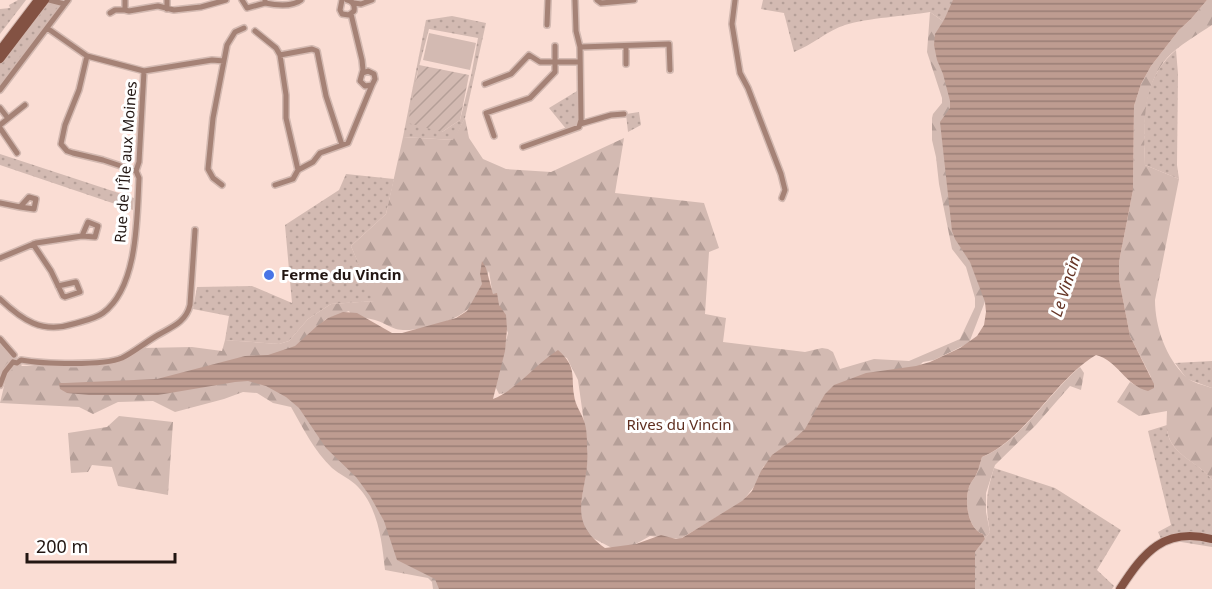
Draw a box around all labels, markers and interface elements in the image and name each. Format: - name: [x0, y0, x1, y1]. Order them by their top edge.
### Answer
- street label: Rue de l'Île aux Moines: [109, 80, 141, 243]
- water label: Le Vincin: [1045, 253, 1085, 319]
- place label: Ferme du Vincin: [281, 264, 401, 284]
- marker: Ferme du Vincin: [262, 268, 276, 282]
- park label: Rives du Vincin: [626, 414, 732, 434]
- scale bar: [27, 526, 176, 564]
- text: 200 m: [36, 534, 88, 558]

